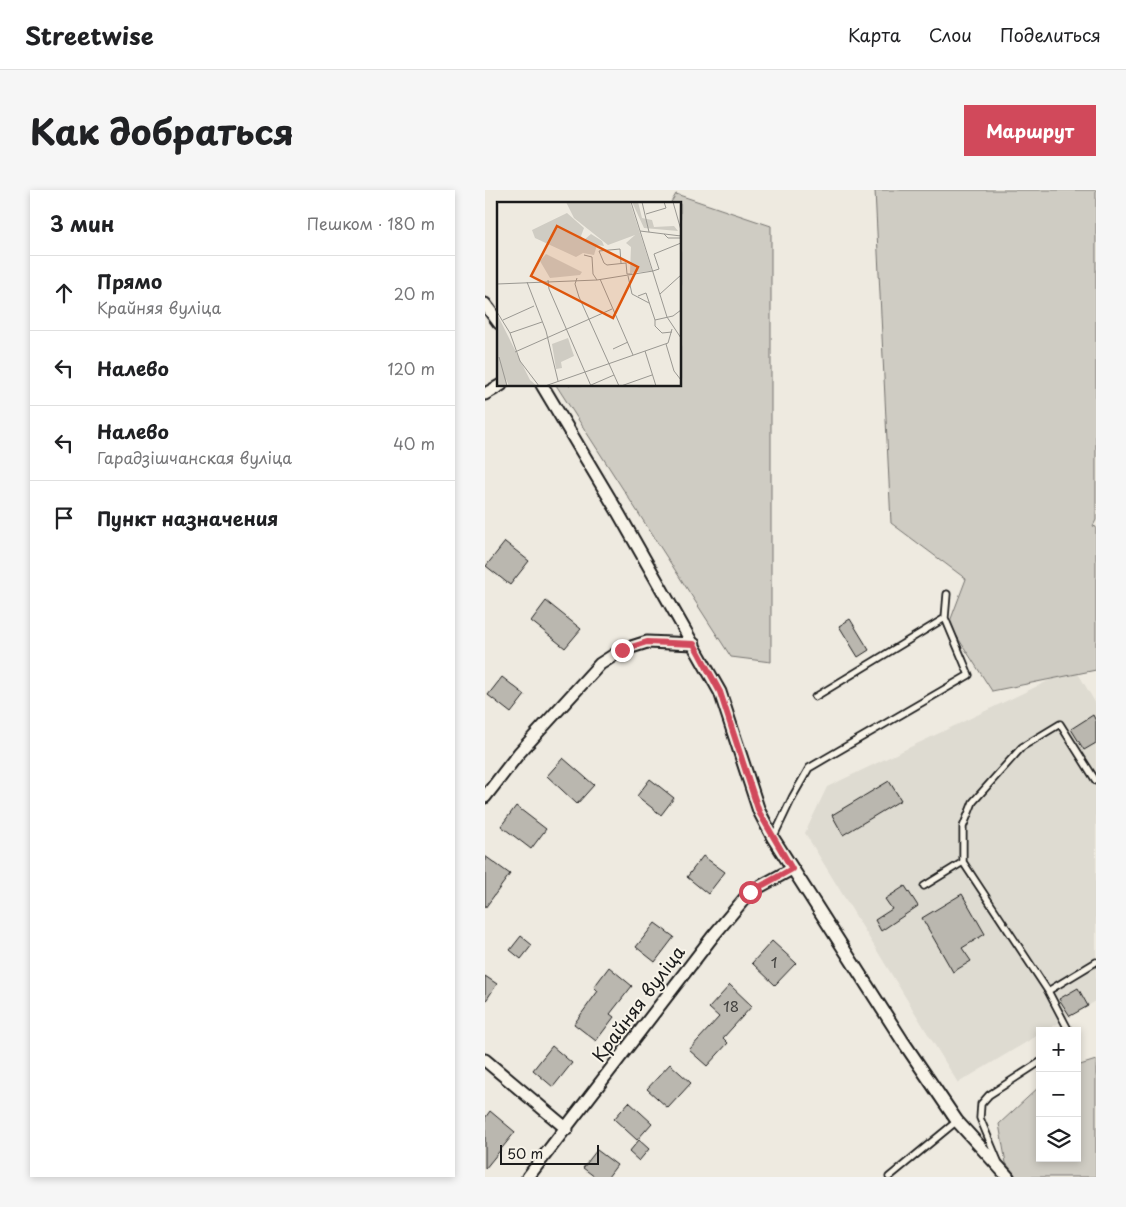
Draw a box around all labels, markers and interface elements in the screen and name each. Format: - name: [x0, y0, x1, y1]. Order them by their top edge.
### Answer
- text: Streetwise: [25, 17, 154, 53]
- text: Карта: [848, 21, 901, 48]
- text: Слои: [929, 21, 972, 48]
- text: Поделиться: [1000, 21, 1101, 48]
- text: Как добраться: [30, 104, 294, 157]
- button: Маршрут: [964, 105, 1096, 156]
- inset map: [497, 202, 681, 386]
- text: 3 мин: [50, 207, 114, 239]
- text: Пешком · 180 m: [307, 211, 435, 235]
- text: Прямо: [97, 267, 162, 295]
- icon: ahead: [50, 279, 78, 307]
- text: 20 m: [394, 281, 435, 305]
- text: Крайняя вуліца: [97, 295, 221, 319]
- icon: left: [50, 354, 78, 382]
- text: Налево: [97, 354, 169, 382]
- text: 120 m: [388, 356, 435, 380]
- text: Налево: [97, 417, 169, 445]
- icon: left: [50, 429, 78, 457]
- text: 40 m: [393, 431, 435, 455]
- text: Гарадзішчанская вуліца: [97, 445, 292, 469]
- icon: arrive: [50, 504, 78, 532]
- text: Пункт назначения: [97, 504, 278, 532]
- route end: [611, 639, 634, 662]
- route start: [739, 881, 762, 904]
- street label: Крайняя вуліца: [585, 939, 691, 1067]
- house number: 1: [771, 950, 777, 973]
- house number: 18: [723, 994, 739, 1017]
- map controls: [1036, 1027, 1081, 1162]
- button: +: [1036, 1027, 1081, 1072]
- button: −: [1036, 1072, 1081, 1117]
- button: layers: [1036, 1117, 1081, 1162]
- scale bar: [500, 1142, 599, 1165]
- text: 50 m: [507, 1143, 543, 1164]

